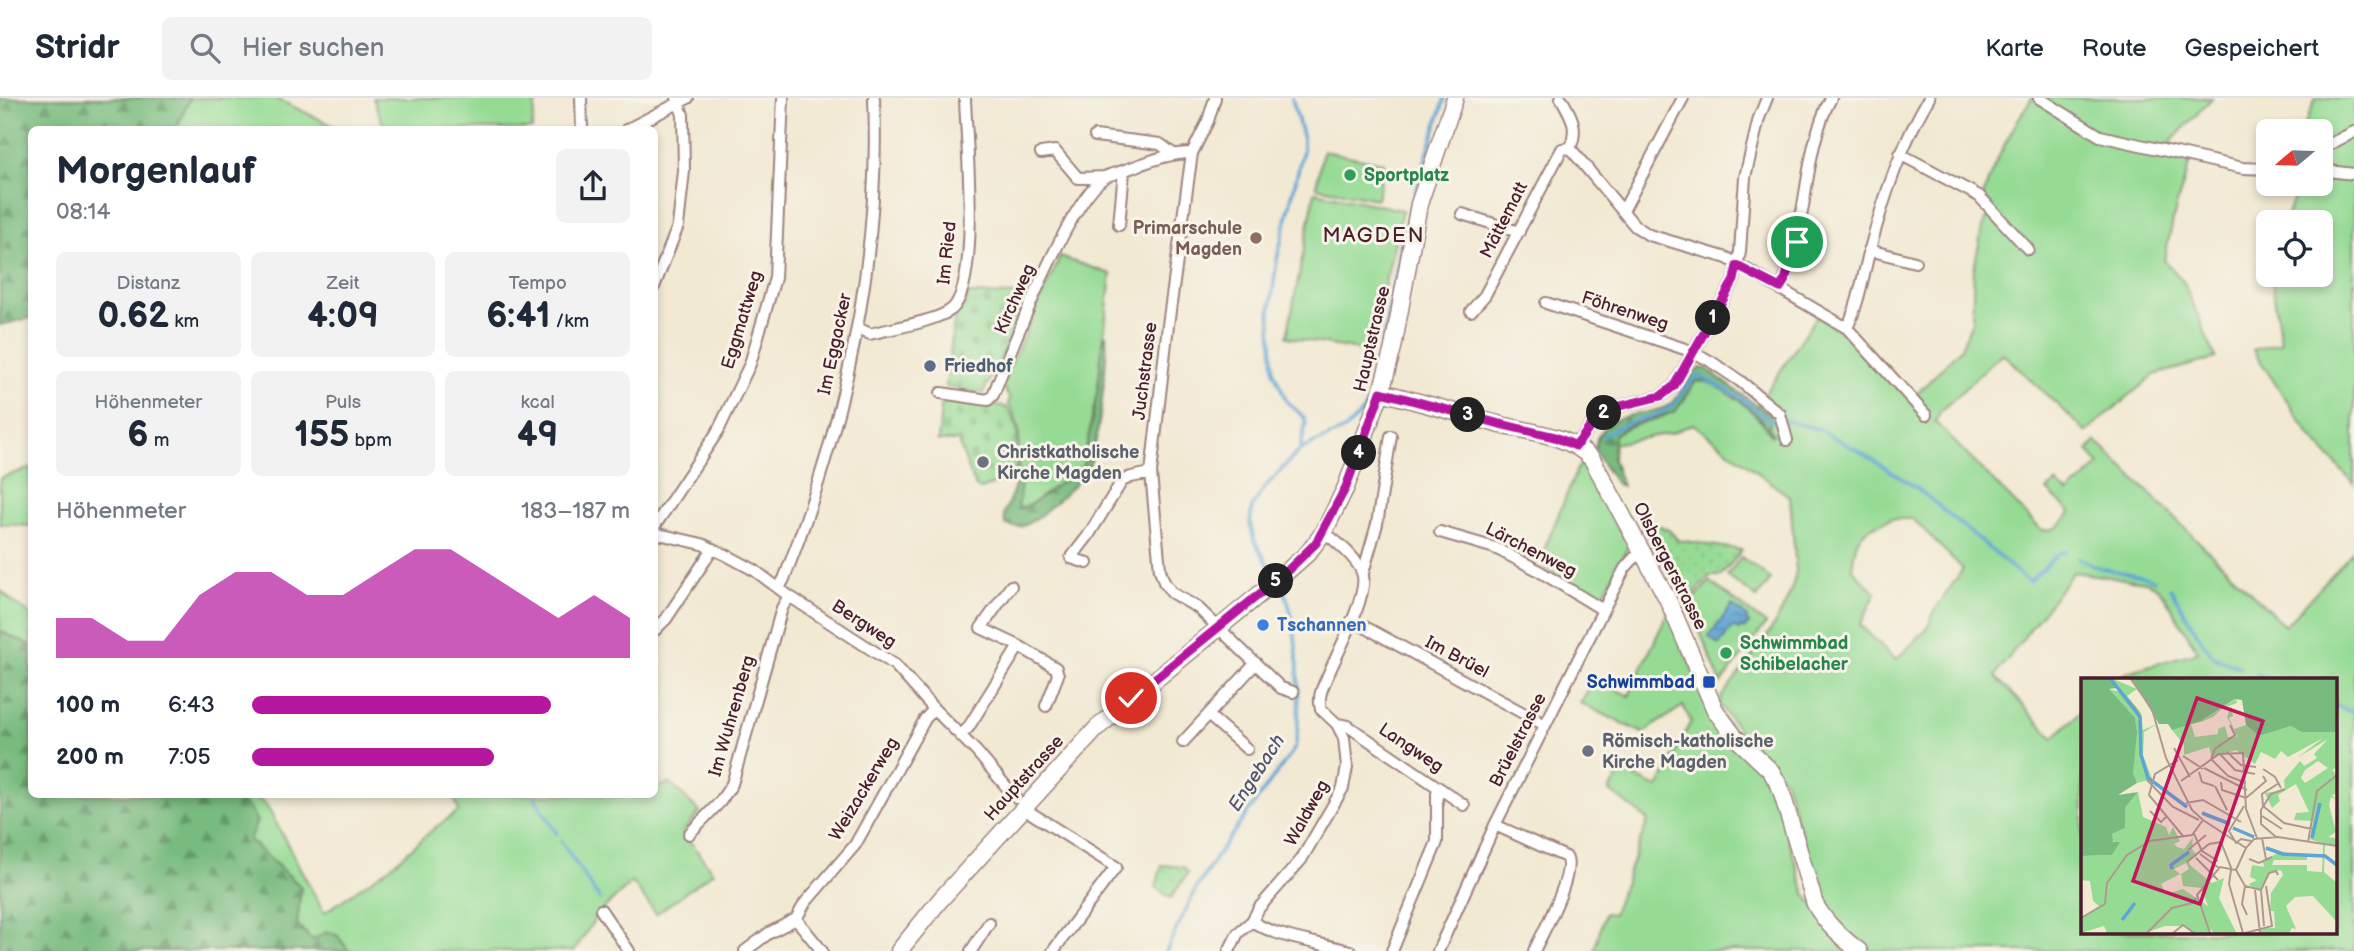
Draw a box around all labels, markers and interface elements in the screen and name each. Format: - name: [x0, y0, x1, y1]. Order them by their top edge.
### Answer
- search box: [162, 17, 652, 80]
- text: Stridr: [35, 28, 120, 68]
- icon: search: [186, 29, 224, 67]
- text: Hier suchen: [242, 33, 384, 64]
- text: Karte: [1985, 34, 2044, 63]
- text: Route: [2082, 34, 2147, 63]
- text: Gespeichert: [2185, 34, 2319, 63]
- north arrow: [2256, 119, 2333, 196]
- map controls: [2256, 119, 2333, 287]
- text: Morgenlauf: [56, 149, 256, 194]
- button: share: [556, 149, 630, 223]
- place label: Sportplatz: [1364, 165, 1449, 186]
- marker: Sportplatz: [1342, 167, 1358, 183]
- street label: Mättematt: [1476, 178, 1532, 262]
- text: 08:14: [56, 198, 111, 226]
- button: locate: [2256, 210, 2333, 287]
- pin: [1767, 212, 1827, 272]
- place label: Primarschule Magden: [1133, 218, 1242, 260]
- street label: Im Ried: [933, 220, 961, 286]
- district label: MAGDEN: [1322, 223, 1426, 248]
- icon: arrive: [1778, 223, 1816, 261]
- marker: Primarschule Magden: [1248, 230, 1264, 246]
- street label: Kirchweg: [990, 261, 1040, 337]
- street label: Eggmattweg: [717, 268, 767, 372]
- text: Distanz: [117, 272, 180, 295]
- text: Zeit: [326, 272, 360, 295]
- text: Tempo: [509, 272, 567, 295]
- street label: Hauptstrasse: [1350, 284, 1394, 394]
- street label: Föhrenweg: [1579, 287, 1671, 335]
- street label: Im Eggacker: [814, 291, 856, 397]
- text: 0.62: [97, 295, 169, 338]
- text: 4:09: [307, 295, 379, 338]
- text: 6:41: [486, 295, 550, 338]
- pin: 1: [1696, 300, 1730, 336]
- text: 1: [1709, 306, 1717, 329]
- text: km: [169, 310, 199, 333]
- text: /km: [550, 310, 589, 333]
- street label: Juchstrasse: [1129, 321, 1161, 421]
- place label: Friedhof: [944, 356, 1013, 377]
- marker: Friedhof: [922, 358, 938, 374]
- text: Höhenmeter: [95, 391, 202, 414]
- text: Puls: [325, 391, 361, 414]
- text: kcal: [521, 391, 555, 414]
- pin: 2: [1586, 396, 1622, 430]
- pin: 3: [1450, 398, 1486, 432]
- text: 2: [1598, 401, 1609, 424]
- text: 3: [1462, 403, 1473, 426]
- text: 6: [127, 414, 149, 457]
- text: 155: [294, 414, 349, 457]
- text: 49: [517, 414, 558, 457]
- text: m: [149, 429, 169, 452]
- text: bpm: [349, 429, 392, 452]
- pin: 4: [1342, 436, 1376, 470]
- text: 4: [1353, 441, 1364, 464]
- place label: Christkatholische Kirche Magden: [997, 442, 1139, 484]
- marker: Christkatholische Kirche Magden: [975, 454, 991, 470]
- text: Höhenmeter: [56, 497, 186, 525]
- text: 183–187 m: [521, 497, 630, 525]
- street label: Olsbergerstrasse: [1629, 499, 1711, 634]
- street label: Lärchenweg: [1482, 518, 1580, 582]
- pin: 5: [1258, 564, 1294, 598]
- text: 5: [1270, 569, 1281, 592]
- street label: Bergweg: [828, 595, 900, 653]
- place label: Tschannen: [1277, 615, 1367, 636]
- marker: Tschannen: [1255, 617, 1271, 633]
- street label: Im Brüel: [1422, 632, 1492, 682]
- place label: Schwimmbad Schibelacher: [1740, 633, 1849, 675]
- marker: Schwimmbad Schibelacher: [1718, 645, 1734, 661]
- street label: Im Wuhrenberg: [705, 653, 759, 779]
- pin: [1101, 668, 1161, 728]
- place label: Schwimmbad: [1587, 672, 1695, 693]
- marker: Schwimmbad: [1701, 674, 1717, 690]
- inset map: [2081, 678, 2336, 934]
- icon: check: [1112, 679, 1150, 717]
- street label: Brüelstrasse: [1485, 689, 1551, 791]
- text: 100 m: [56, 691, 120, 719]
- text: 6:43: [168, 691, 215, 719]
- street label: Langweg: [1375, 719, 1447, 777]
- water label: Engebach: [1224, 730, 1290, 816]
- street label: Hauptstrasse: [980, 731, 1068, 825]
- place label: Römisch-katholische Kirche Magden: [1602, 731, 1774, 773]
- street label: Weizackerweg: [825, 733, 903, 845]
- text: 200 m: [56, 743, 124, 771]
- text: 7:05: [168, 743, 211, 771]
- marker: Römisch-katholische Kirche Magden: [1580, 743, 1596, 759]
- street label: Waldweg: [1280, 776, 1334, 850]

